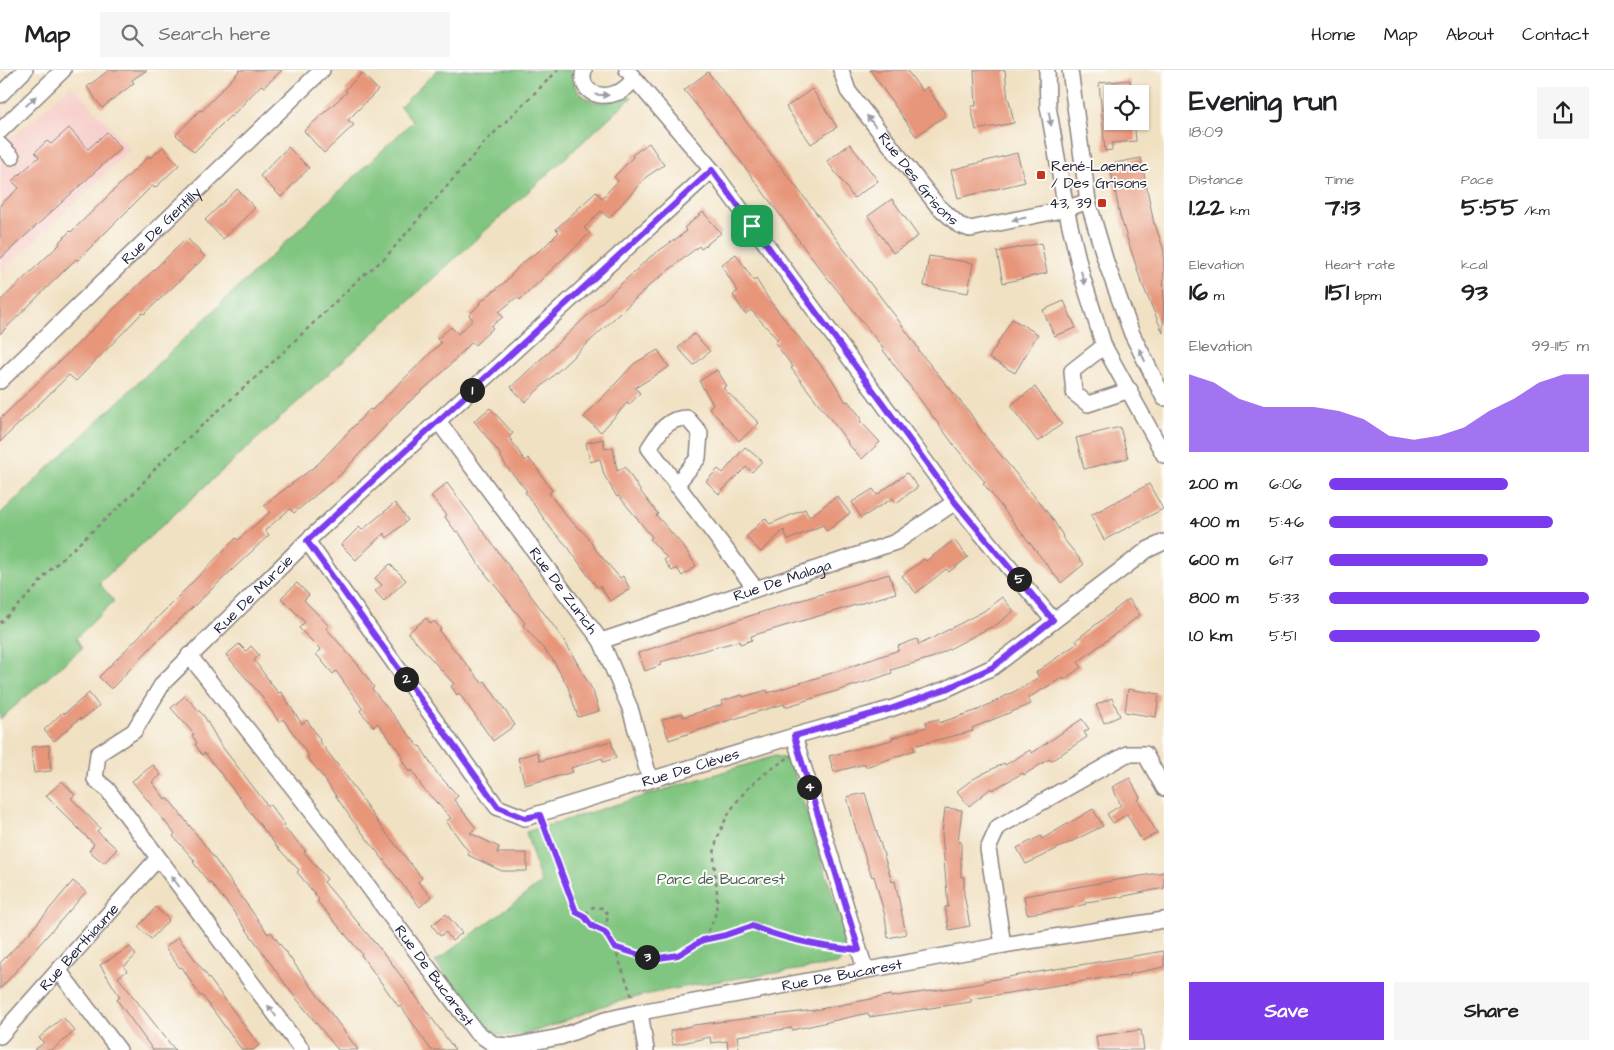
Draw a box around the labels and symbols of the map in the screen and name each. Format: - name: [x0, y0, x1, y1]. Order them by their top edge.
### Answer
- one-way arrow: [595, 91, 611, 99]
- one-way arrow: [25, 95, 37, 107]
- one-way arrow: [1047, 111, 1055, 127]
- one-way arrow: [866, 115, 876, 128]
- street label: Rue Des Grisons: [874, 128, 964, 231]
- place label: René-Laennec / Des Grisons: [1051, 156, 1149, 194]
- marker: René-Laennec / Des Grisons: [1035, 169, 1047, 181]
- street label: Rue De Gentilly: [117, 182, 206, 269]
- place label: 43, 39: [1049, 193, 1092, 214]
- marker: 43, 39: [1096, 197, 1108, 209]
- pin: [731, 205, 773, 247]
- one-way arrow: [1010, 215, 1026, 223]
- one-way arrow: [1080, 270, 1088, 285]
- one-way arrow: [1138, 348, 1146, 362]
- pin: 1: [460, 378, 484, 402]
- street label: Rue De Zurich: [524, 543, 603, 639]
- street label: Rue De Murcie: [209, 550, 298, 638]
- street label: Rue De Malaga: [730, 554, 834, 606]
- pin: 5: [1006, 566, 1032, 592]
- pin: 2: [394, 666, 418, 692]
- street label: Rue De Clèves: [639, 743, 742, 792]
- pin: 4: [796, 774, 822, 800]
- park label: Parc de Bucarest: [657, 869, 785, 890]
- one-way arrow: [170, 874, 180, 888]
- street label: Rue Berthiaume: [34, 899, 124, 995]
- street label: Rue De Bucarest: [390, 921, 479, 1031]
- pin: 3: [634, 944, 660, 970]
- street label: Rue De Bucarest: [780, 953, 904, 996]
- one-way arrow: [267, 1005, 278, 1018]

